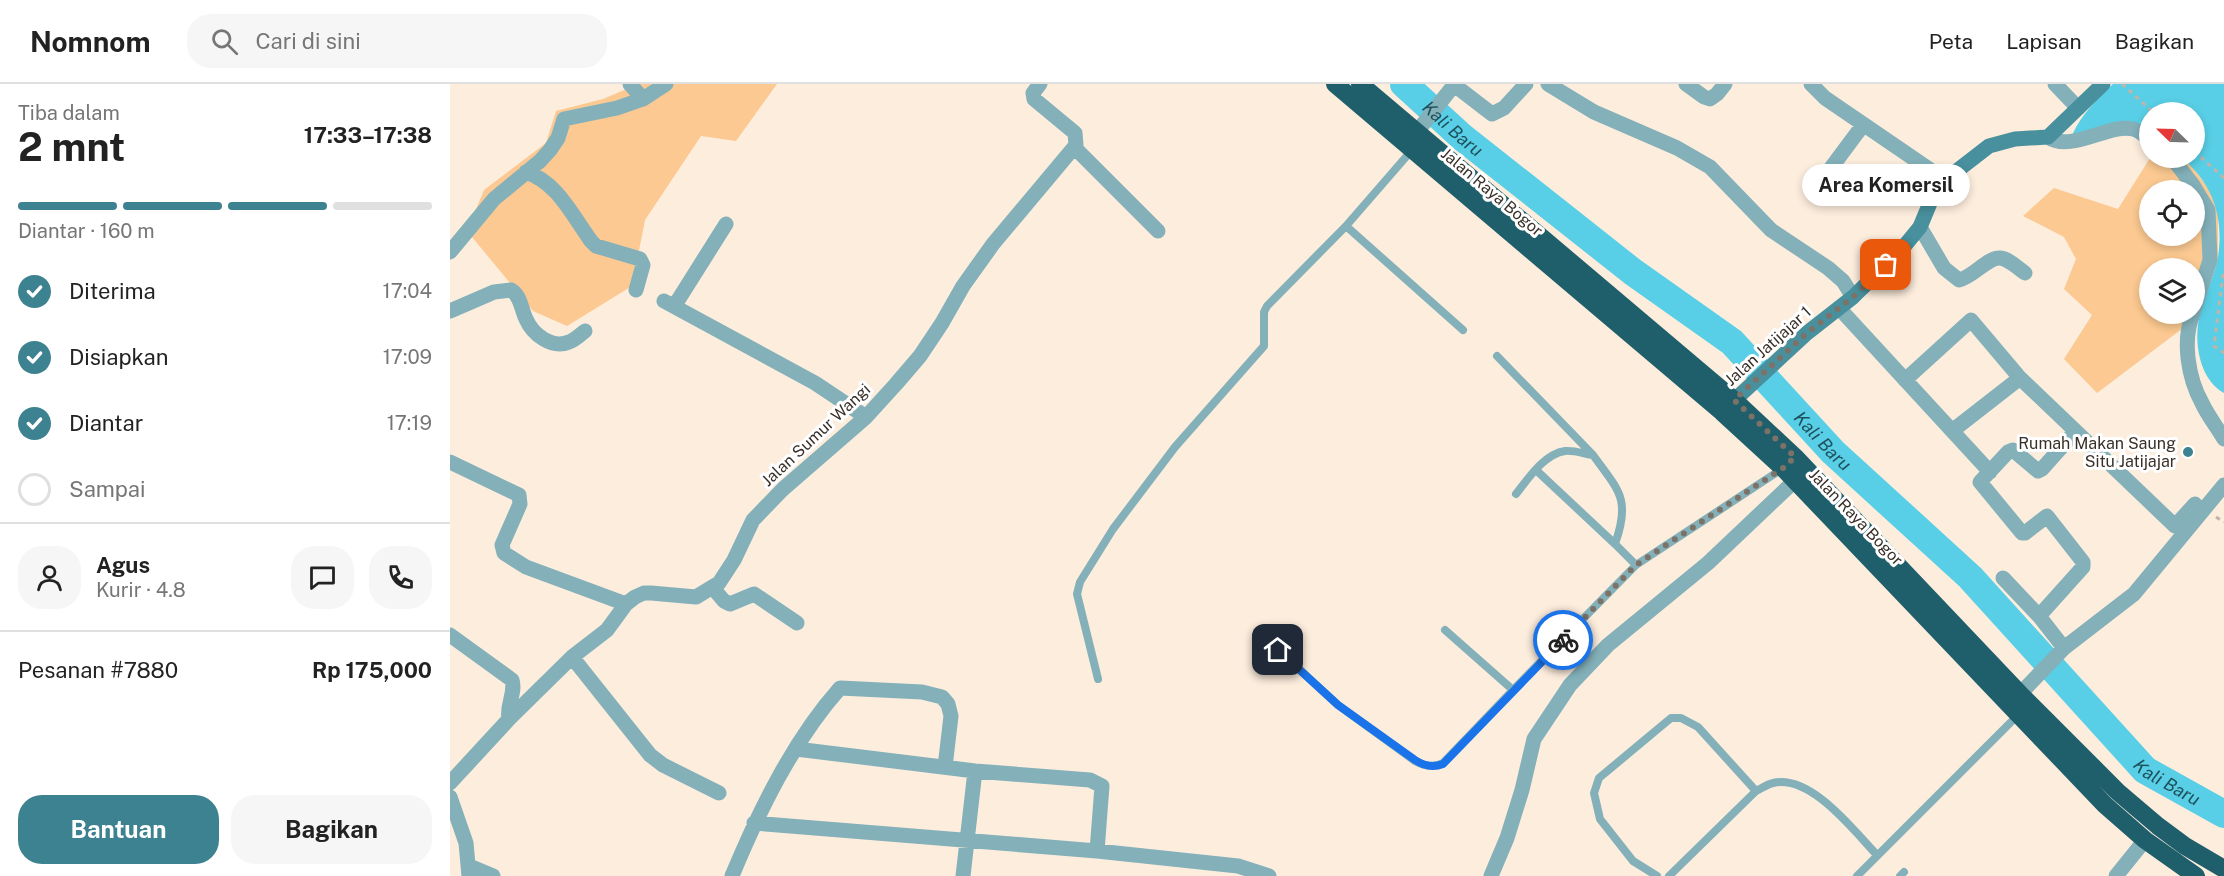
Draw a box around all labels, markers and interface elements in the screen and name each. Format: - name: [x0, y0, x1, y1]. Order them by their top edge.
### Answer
- search box: [187, 14, 607, 68]
- text: Nomnom: [30, 25, 151, 58]
- icon: search: [208, 25, 241, 58]
- text: Cari di sini: [256, 28, 361, 54]
- text: Peta: [1929, 29, 1973, 54]
- text: Lapisan: [2006, 29, 2082, 54]
- text: Bagikan: [2115, 29, 2194, 54]
- water label: Kali Baru: [1419, 96, 1487, 160]
- text: Tiba dalam: [18, 101, 120, 125]
- north arrow: [2139, 102, 2205, 168]
- map controls: [2139, 102, 2205, 324]
- text: 17:33–17:38: [304, 122, 432, 148]
- text: 2 mnt: [18, 124, 125, 170]
- street label: Jalan Raya Bogor: [1437, 144, 1547, 240]
- callout: Area Komersil: [1802, 163, 1970, 205]
- text: Area Komersil: [1818, 173, 1954, 197]
- button: locate: [2139, 180, 2205, 246]
- text: Diantar · 160 m: [18, 219, 155, 243]
- pin: [1860, 239, 1911, 290]
- icon: bag: [1869, 248, 1902, 281]
- button: layers: [2139, 258, 2205, 324]
- icon: check: [18, 275, 51, 308]
- text: Diterima: [69, 278, 156, 304]
- text: 17:04: [383, 279, 432, 303]
- street label: Jalan Jatijajar 1: [1721, 302, 1815, 390]
- icon: check: [18, 341, 51, 374]
- text: Disiapkan: [69, 344, 168, 370]
- text: 17:09: [383, 345, 432, 369]
- street label: Jalan Sumur Wangi: [758, 380, 874, 490]
- icon: check: [18, 407, 51, 440]
- water label: Kali Baru: [1790, 407, 1856, 474]
- text: Diantar: [69, 410, 143, 436]
- text: 17:19: [387, 411, 432, 435]
- place label: Rumah Makan Saung Situ Jatijajar: [2018, 434, 2176, 471]
- marker: Rumah Makan Saung Situ Jatijajar: [2181, 445, 2195, 459]
- street label: Jalan Raya Bogor: [1805, 465, 1907, 569]
- text: Sampai: [69, 476, 145, 502]
- button: person: [18, 546, 81, 609]
- button: chat: [291, 546, 354, 609]
- button: phone: [369, 546, 432, 609]
- text: Agus: [96, 552, 150, 578]
- text: Kurir · 4.8: [96, 578, 186, 602]
- courier: [1533, 610, 1593, 670]
- pin: [1252, 624, 1303, 675]
- icon: bike: [1547, 624, 1580, 657]
- icon: home: [1261, 633, 1294, 666]
- text: Pesanan #7880: [18, 657, 178, 683]
- text: Rp 175,000: [312, 657, 432, 683]
- water label: Kali Baru: [2129, 754, 2204, 809]
- button: Bantuan: [18, 795, 219, 864]
- button: Bagikan: [231, 795, 432, 864]

